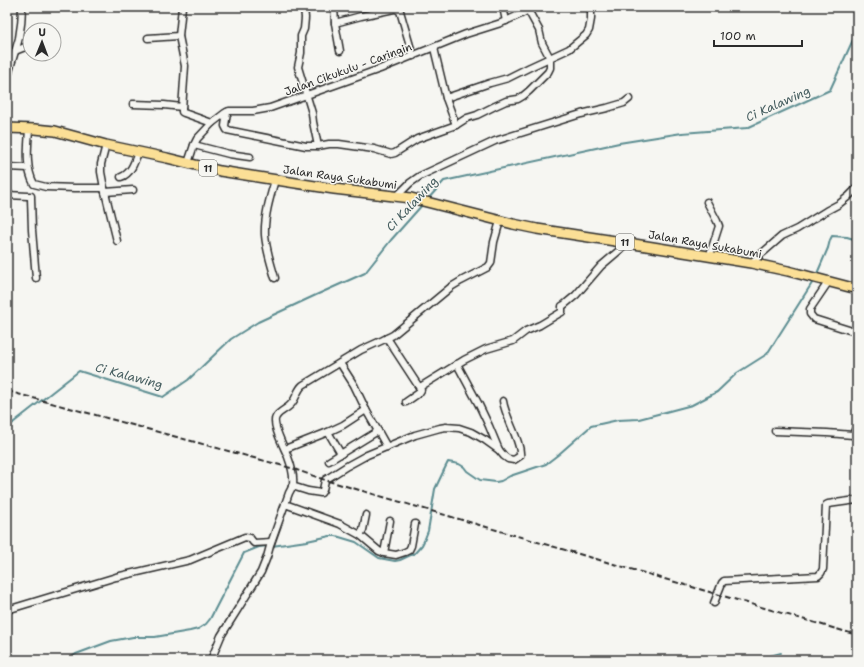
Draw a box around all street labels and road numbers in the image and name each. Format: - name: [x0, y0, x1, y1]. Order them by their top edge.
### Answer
- street label: Jalan Cikukulu - Caringin: [282, 39, 414, 100]
- road number: 11: [199, 160, 217, 176]
- street label: Jalan Raya Sukabumi: [282, 162, 398, 193]
- street label: Jalan Raya Sukabumi: [647, 227, 763, 262]
- road number: 11: [616, 234, 634, 250]

